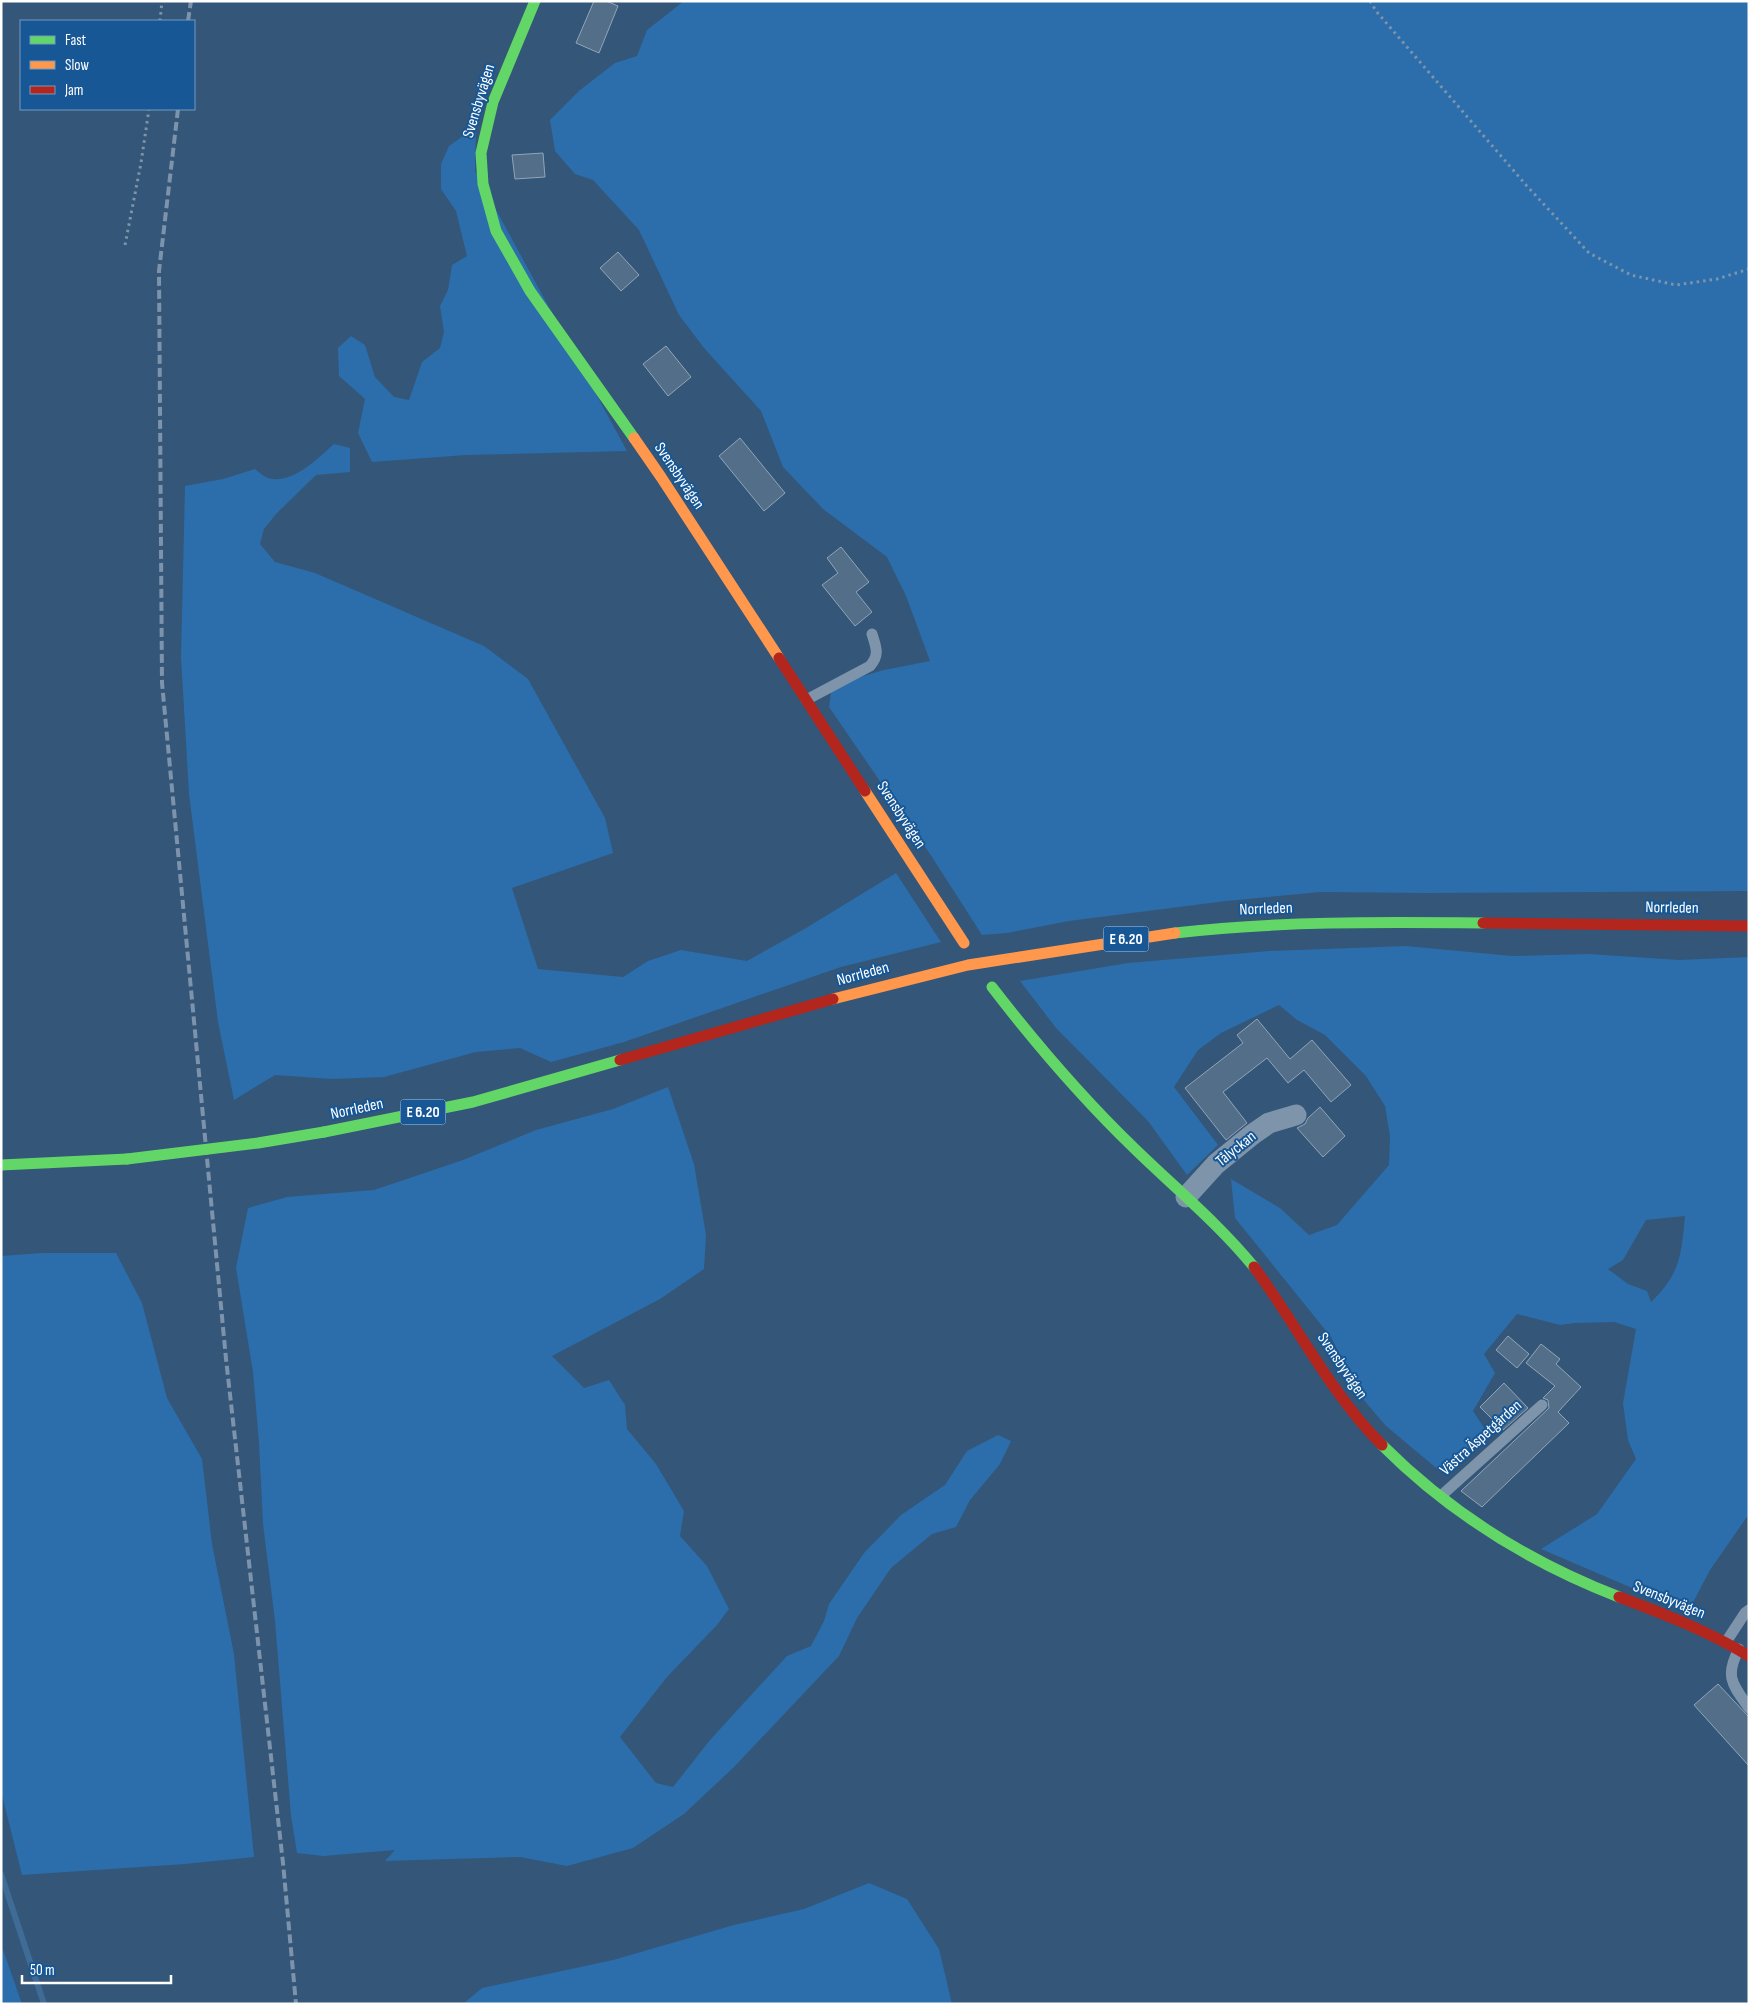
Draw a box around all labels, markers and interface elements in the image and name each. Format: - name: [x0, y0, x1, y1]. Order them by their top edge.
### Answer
- legend: [20, 20, 195, 110]
- text: Fast: [65, 31, 87, 50]
- text: Slow: [65, 56, 89, 75]
- street label: Svensbyvägen: [459, 62, 499, 140]
- text: Jam: [64, 81, 83, 100]
- street label: Svensbyvägen: [650, 439, 708, 513]
- street label: Svensbyvägen: [872, 778, 930, 852]
- street label: Norrleden: [1645, 898, 1699, 918]
- street label: Norrleden: [1239, 899, 1293, 919]
- road number: E 6.20: [1104, 926, 1148, 952]
- street label: Norrleden: [835, 958, 891, 990]
- street label: Norrleden: [329, 1094, 385, 1124]
- road number: E 6.20: [400, 1100, 446, 1124]
- street label: Tålyckan: [1212, 1127, 1260, 1171]
- street label: Svensbyvägen: [1313, 1329, 1371, 1403]
- street label: Västra Äspetgården: [1436, 1396, 1526, 1480]
- street label: Svensbyvägen: [1630, 1577, 1708, 1623]
- scale bar: [22, 1952, 171, 1984]
- text: 50 m: [30, 1961, 55, 1980]

